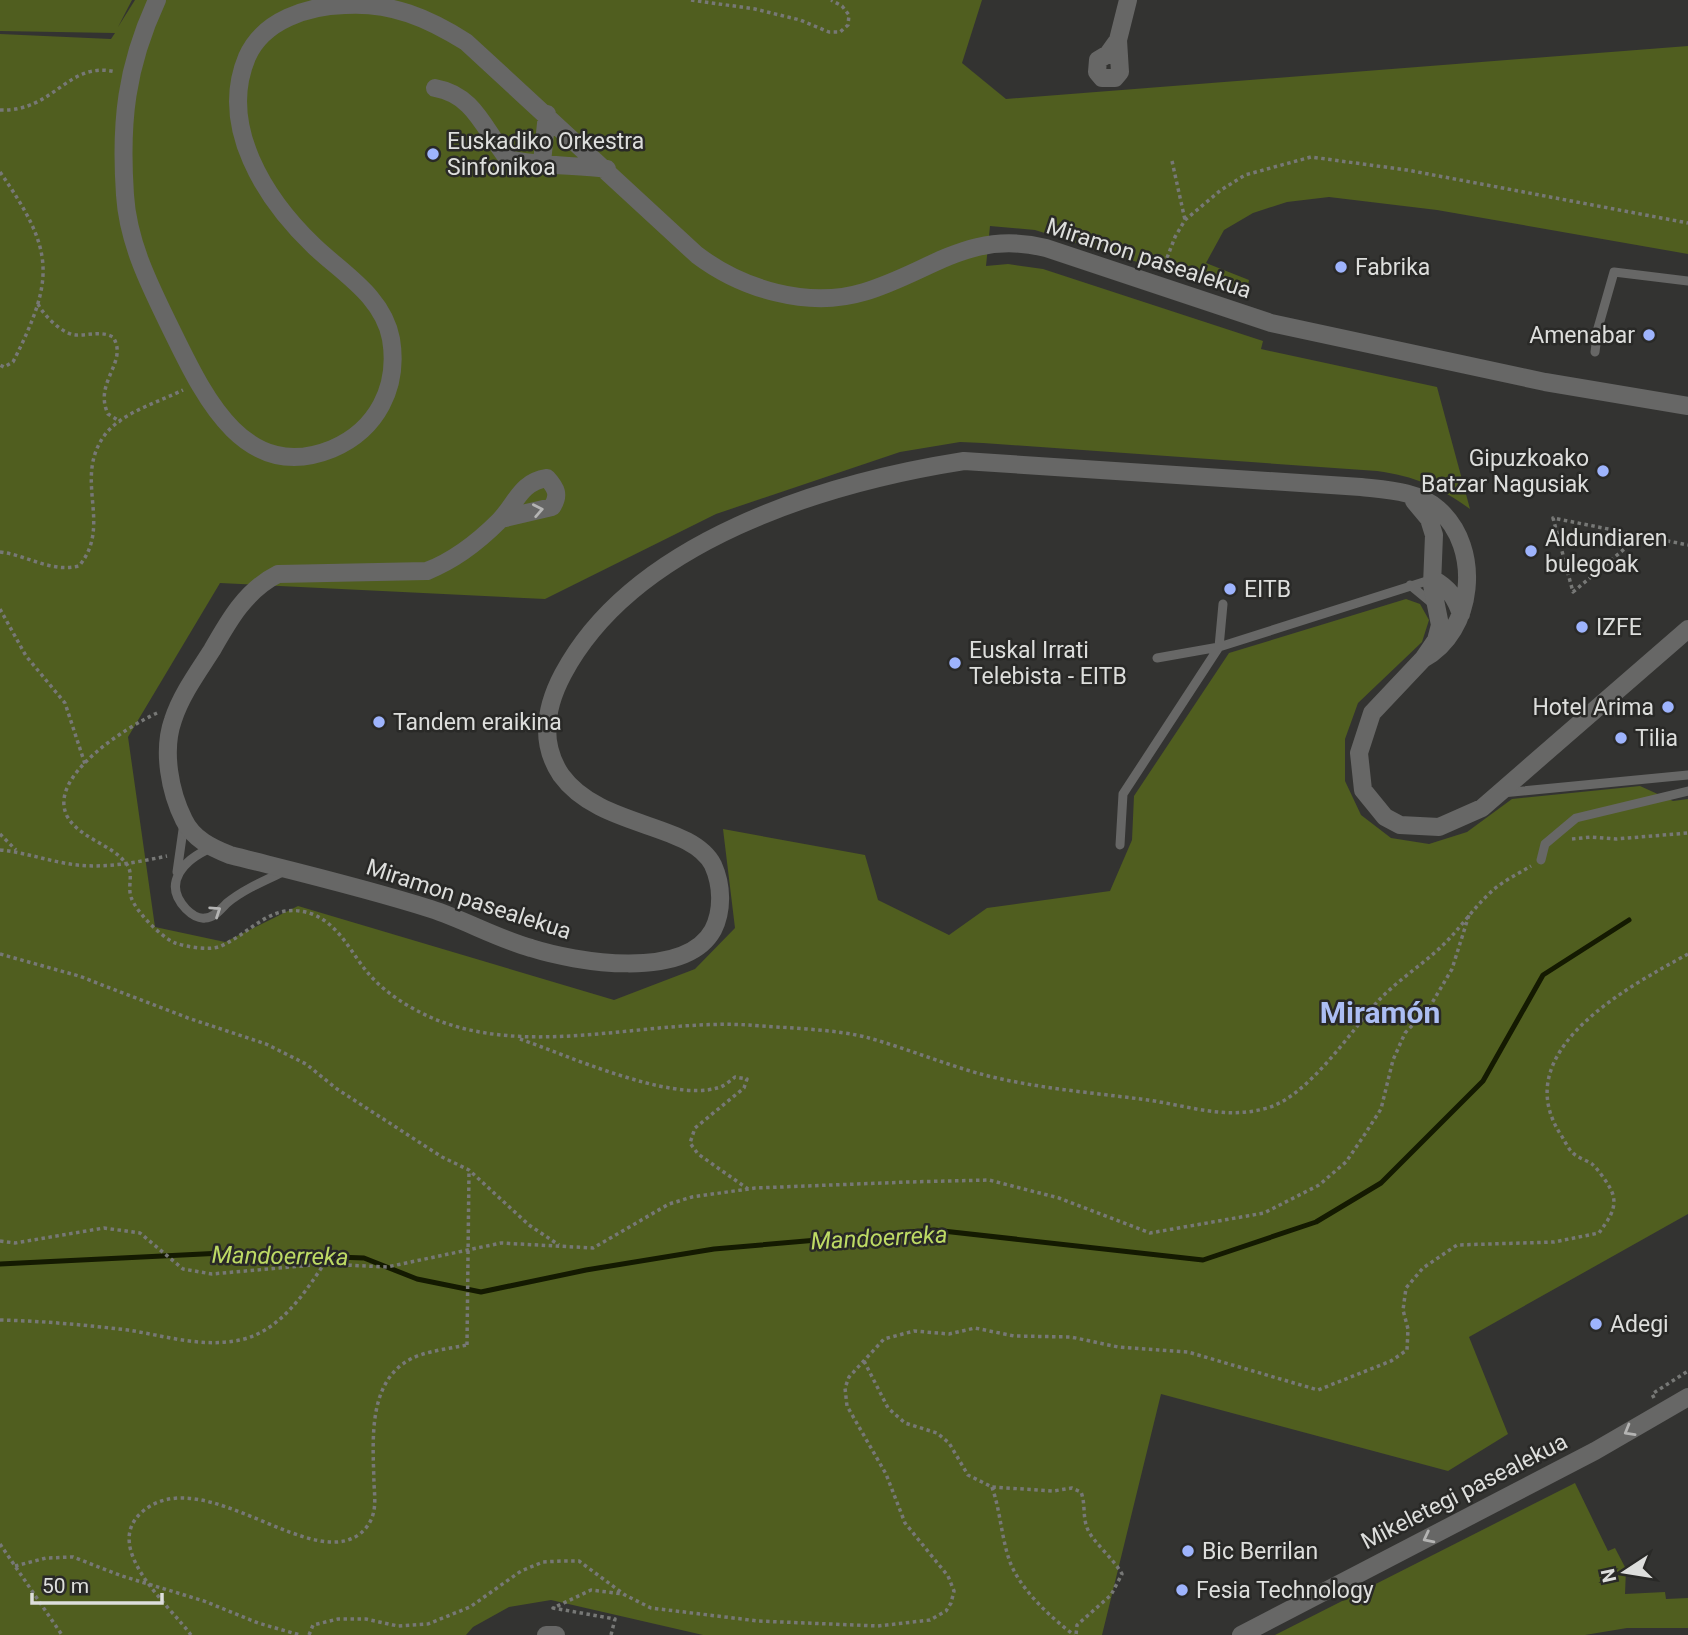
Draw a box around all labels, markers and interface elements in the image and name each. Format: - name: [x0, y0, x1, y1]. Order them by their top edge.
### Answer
- place label: Euskadiko Orkestra Sinfonikoa: [447, 128, 644, 181]
- marker: Euskadiko Orkestra Sinfonikoa: [425, 146, 441, 162]
- street label: Miramon pasealekua: [1043, 213, 1255, 304]
- place label: Fabrika: [1355, 254, 1430, 281]
- marker: Fabrika: [1333, 259, 1349, 275]
- place label: Amenabar: [1529, 322, 1635, 349]
- marker: Amenabar: [1641, 327, 1657, 343]
- place label: Gipuzkoako Batzar Nagusiak: [1421, 445, 1589, 498]
- marker: Gipuzkoako Batzar Nagusiak: [1595, 463, 1611, 479]
- one-way arrow: [532, 504, 544, 519]
- place label: Aldundiaren bulegoak: [1545, 525, 1668, 578]
- marker: Aldundiaren bulegoak: [1523, 543, 1539, 559]
- place label: EITB: [1244, 576, 1291, 603]
- marker: EITB: [1222, 581, 1238, 597]
- place label: IZFE: [1596, 614, 1642, 641]
- marker: IZFE: [1574, 619, 1590, 635]
- place label: Euskal Irrati Telebista - EITB: [969, 637, 1127, 690]
- marker: Euskal Irrati Telebista - EITB: [947, 655, 963, 671]
- place label: Hotel Arima: [1532, 694, 1654, 721]
- marker: Hotel Arima: [1660, 699, 1676, 715]
- place label: Tandem eraikina: [393, 709, 562, 736]
- marker: Tandem eraikina: [371, 714, 387, 730]
- place label: Tilia: [1635, 725, 1678, 752]
- marker: Tilia: [1613, 730, 1629, 746]
- street label: Miramon pasealekua: [363, 854, 575, 945]
- one-way arrow: [208, 907, 221, 920]
- district label: Miramón: [1320, 995, 1440, 1030]
- water label: Mandoerreka: [810, 1220, 948, 1256]
- water label: Mandoerreka: [211, 1241, 349, 1271]
- place label: Adegi: [1610, 1311, 1669, 1338]
- marker: Adegi: [1588, 1316, 1604, 1332]
- one-way arrow: [1624, 1423, 1637, 1436]
- street label: Mikeletegi pasealekua: [1357, 1428, 1572, 1555]
- one-way arrow: [1423, 1529, 1435, 1543]
- north arrow: [1590, 1537, 1660, 1607]
- place label: Bic Berrilan: [1202, 1538, 1318, 1565]
- marker: Bic Berrilan: [1180, 1543, 1196, 1559]
- scale bar: [32, 1562, 161, 1606]
- text: N: [1596, 1566, 1622, 1584]
- text: 50 m: [42, 1574, 89, 1598]
- place label: Fesia Technology: [1196, 1577, 1374, 1604]
- marker: Fesia Technology: [1174, 1582, 1190, 1598]

